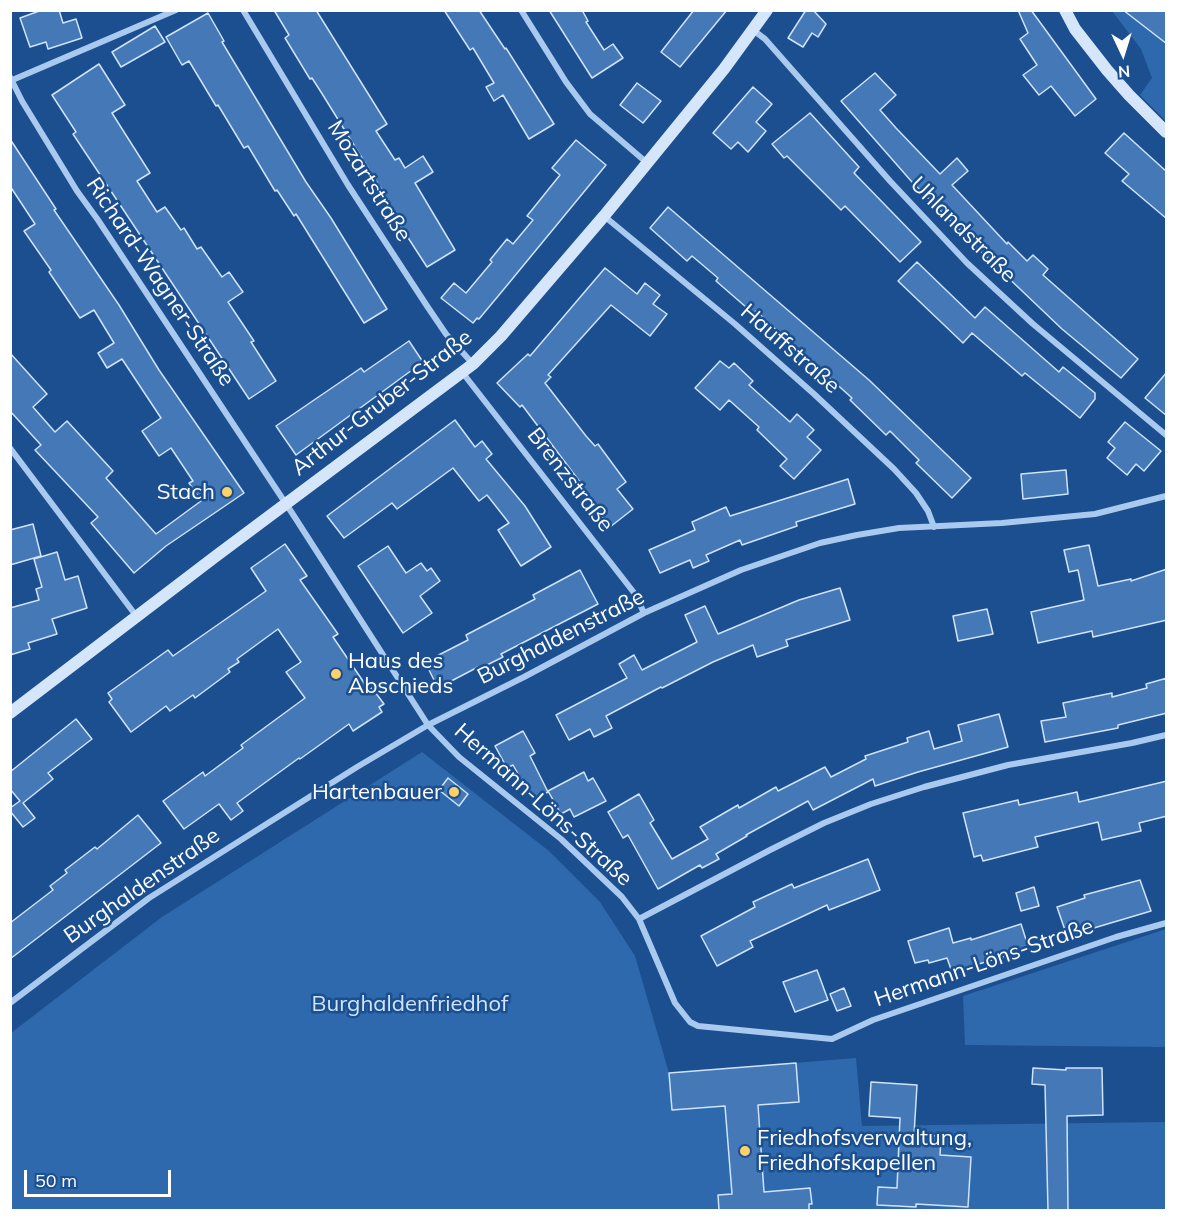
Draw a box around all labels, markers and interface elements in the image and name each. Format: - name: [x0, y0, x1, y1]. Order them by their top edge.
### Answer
- north arrow: [1093, 24, 1153, 84]
- text: N: [1118, 62, 1131, 82]
- street label: Mozartstraße: [321, 116, 417, 246]
- street label: Uhlandstraße: [905, 172, 1021, 288]
- street label: Richard-Wagner-Straße: [80, 173, 240, 391]
- street label: Hauffstraße: [735, 299, 845, 399]
- street label: Arthur-Gruber-Straße: [287, 324, 477, 482]
- street label: Brenzstraße: [521, 423, 619, 537]
- place label: Stach: [157, 479, 215, 505]
- marker: Stach: [220, 485, 234, 499]
- street label: Burghaldenstraße: [473, 584, 649, 690]
- place label: Haus des Abschieds: [348, 648, 453, 700]
- marker: Haus des Abschieds: [329, 667, 343, 681]
- street label: Hermann-Löns-Straße: [449, 718, 637, 892]
- place label: Hartenbauer: [312, 779, 442, 805]
- marker: Hartenbauer: [447, 785, 461, 799]
- street label: Burghaldenstraße: [59, 823, 225, 949]
- street label: Hermann-Löns-Straße: [871, 913, 1097, 1013]
- park label: Burghaldenfriedhof: [312, 991, 508, 1017]
- place label: Friedhofsverwaltung, Friedhofskapellen: [757, 1125, 972, 1176]
- marker: Friedhofsverwaltung, Friedhofskapellen: [738, 1144, 752, 1158]
- scale bar: [27, 1158, 174, 1196]
- text: 50 m: [35, 1169, 77, 1192]

